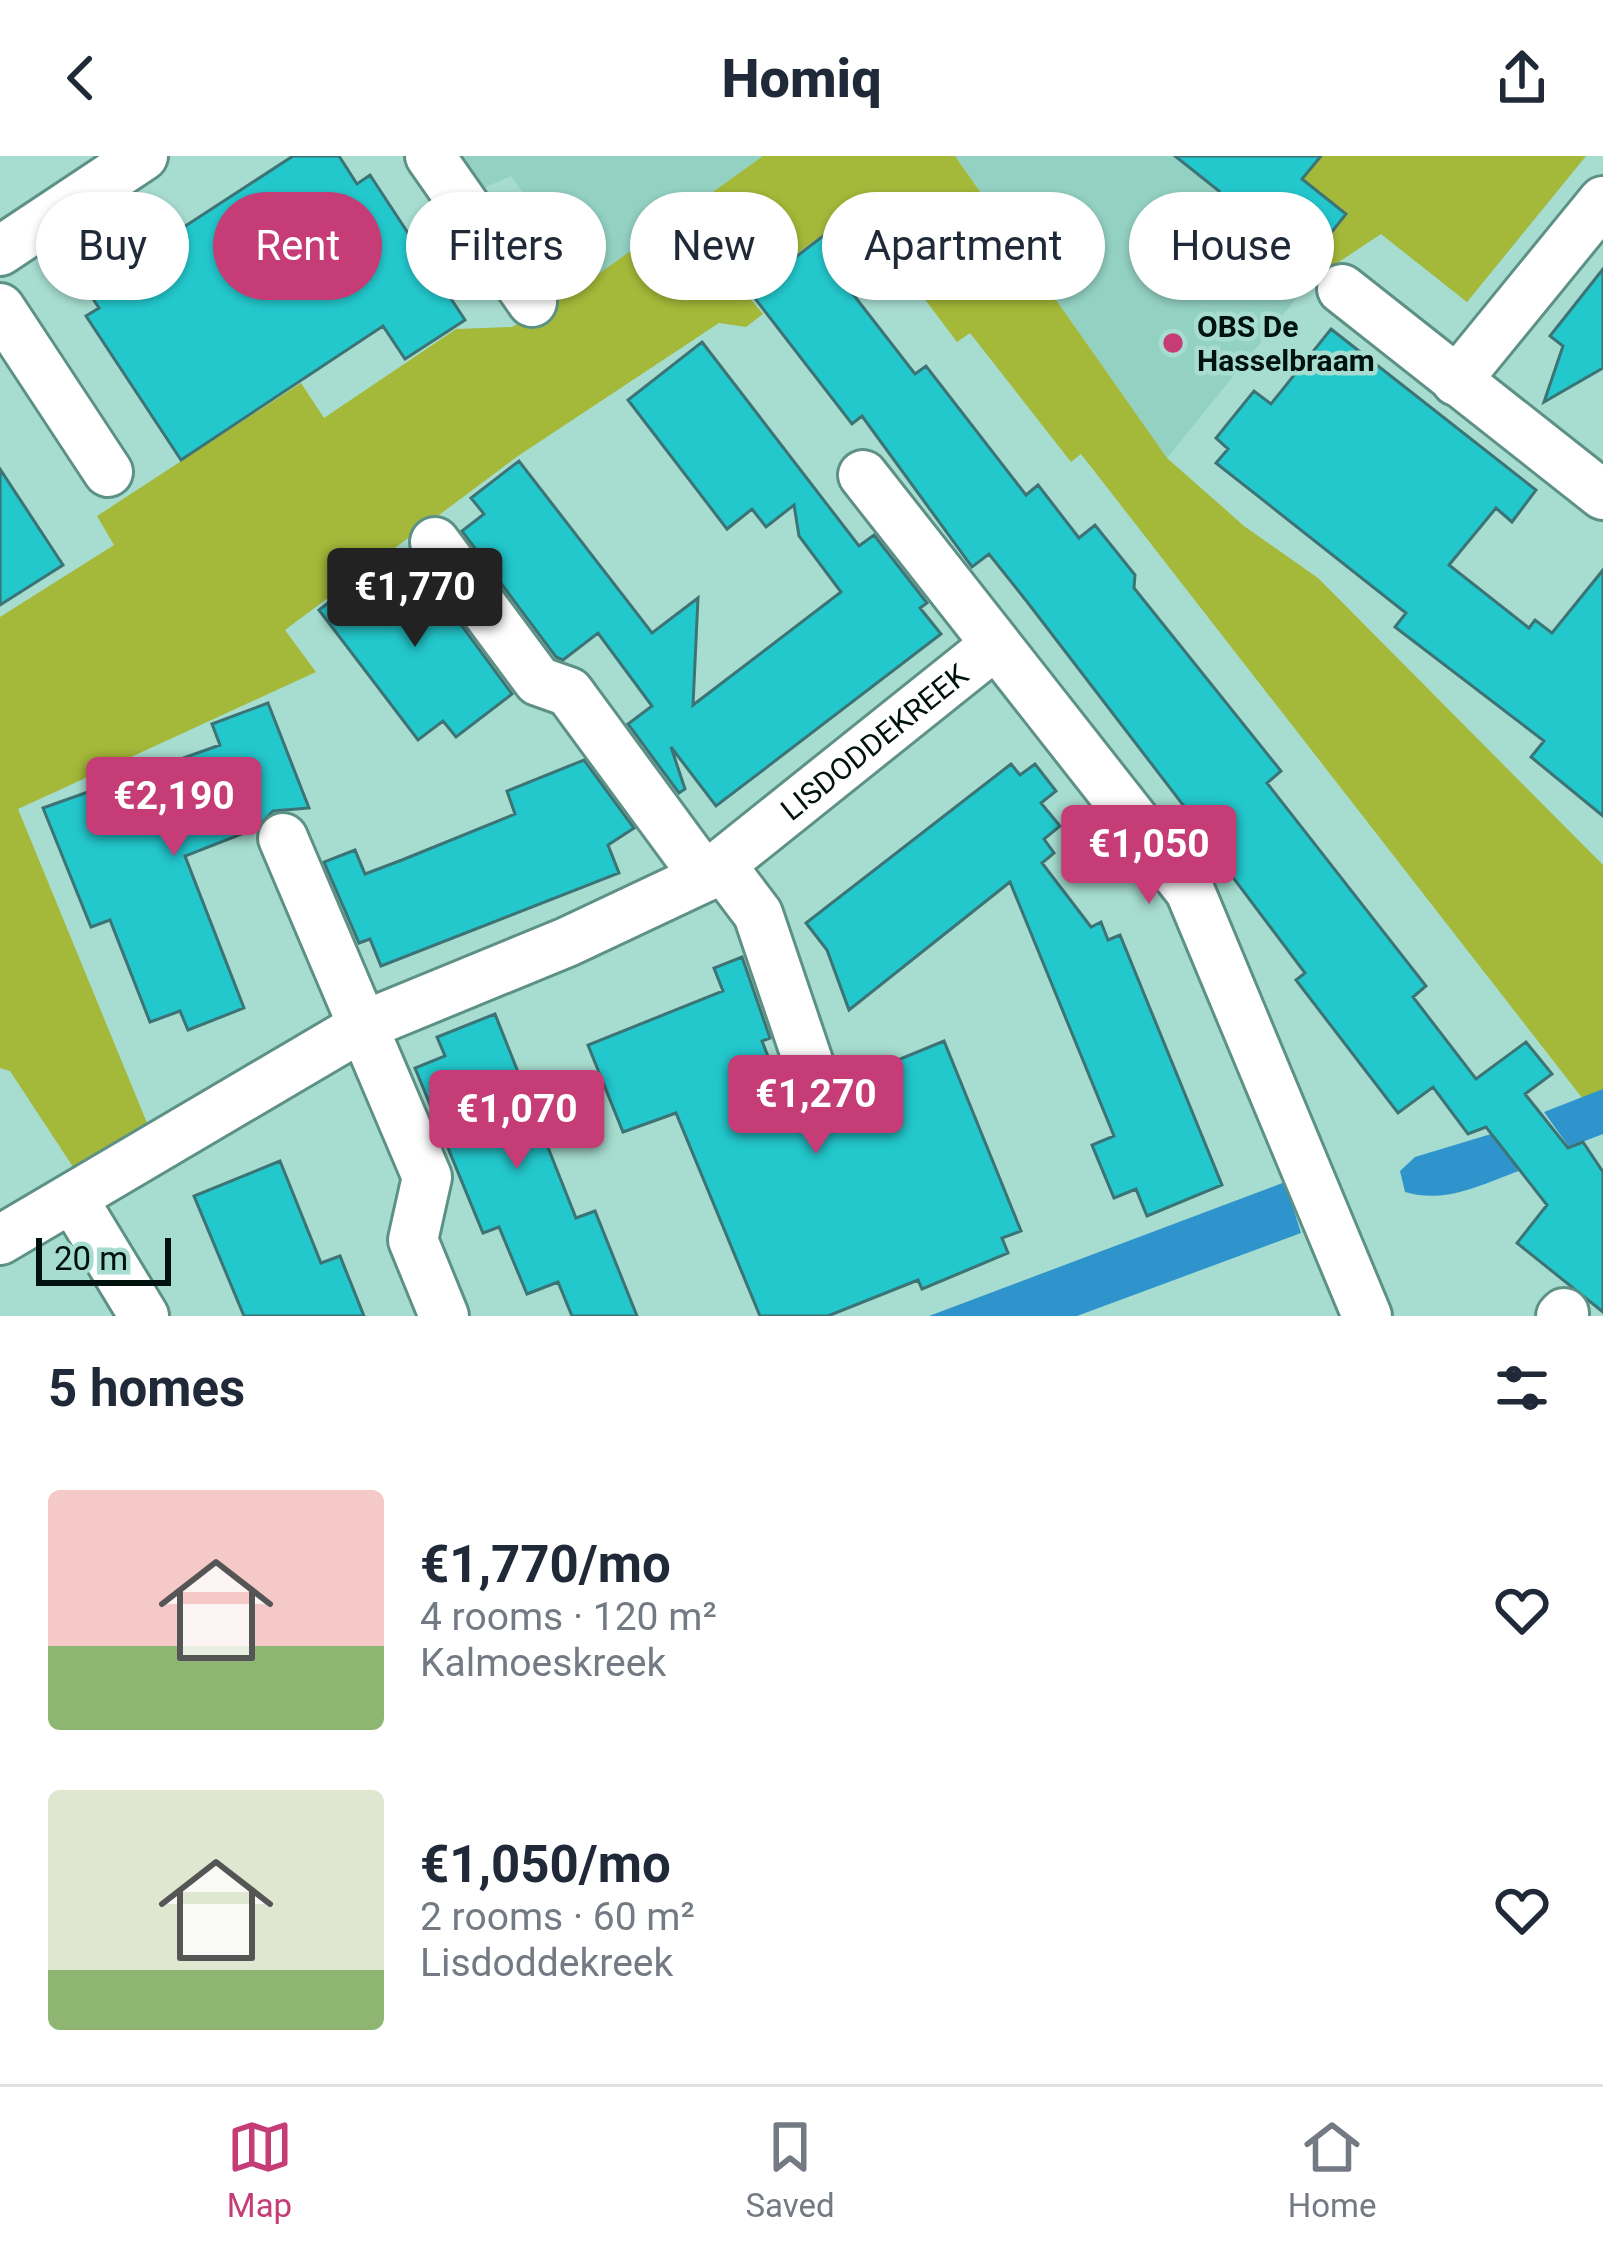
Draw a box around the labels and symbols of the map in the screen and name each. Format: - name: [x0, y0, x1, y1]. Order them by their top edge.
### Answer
- place label: OBS De Hasselbraam: [1197, 309, 1375, 378]
- marker: OBS De Hasselbraam: [1160, 330, 1186, 356]
- pin: €1,770: [317, 548, 513, 650]
- street label: LISDODDEKREEK: [774, 656, 975, 827]
- pin: €2,190: [76, 757, 272, 859]
- pin: €1,050: [1051, 805, 1247, 907]
- pin: €1,270: [718, 1055, 914, 1157]
- pin: €1,070: [419, 1070, 615, 1172]
- scale bar: [36, 1232, 171, 1285]

